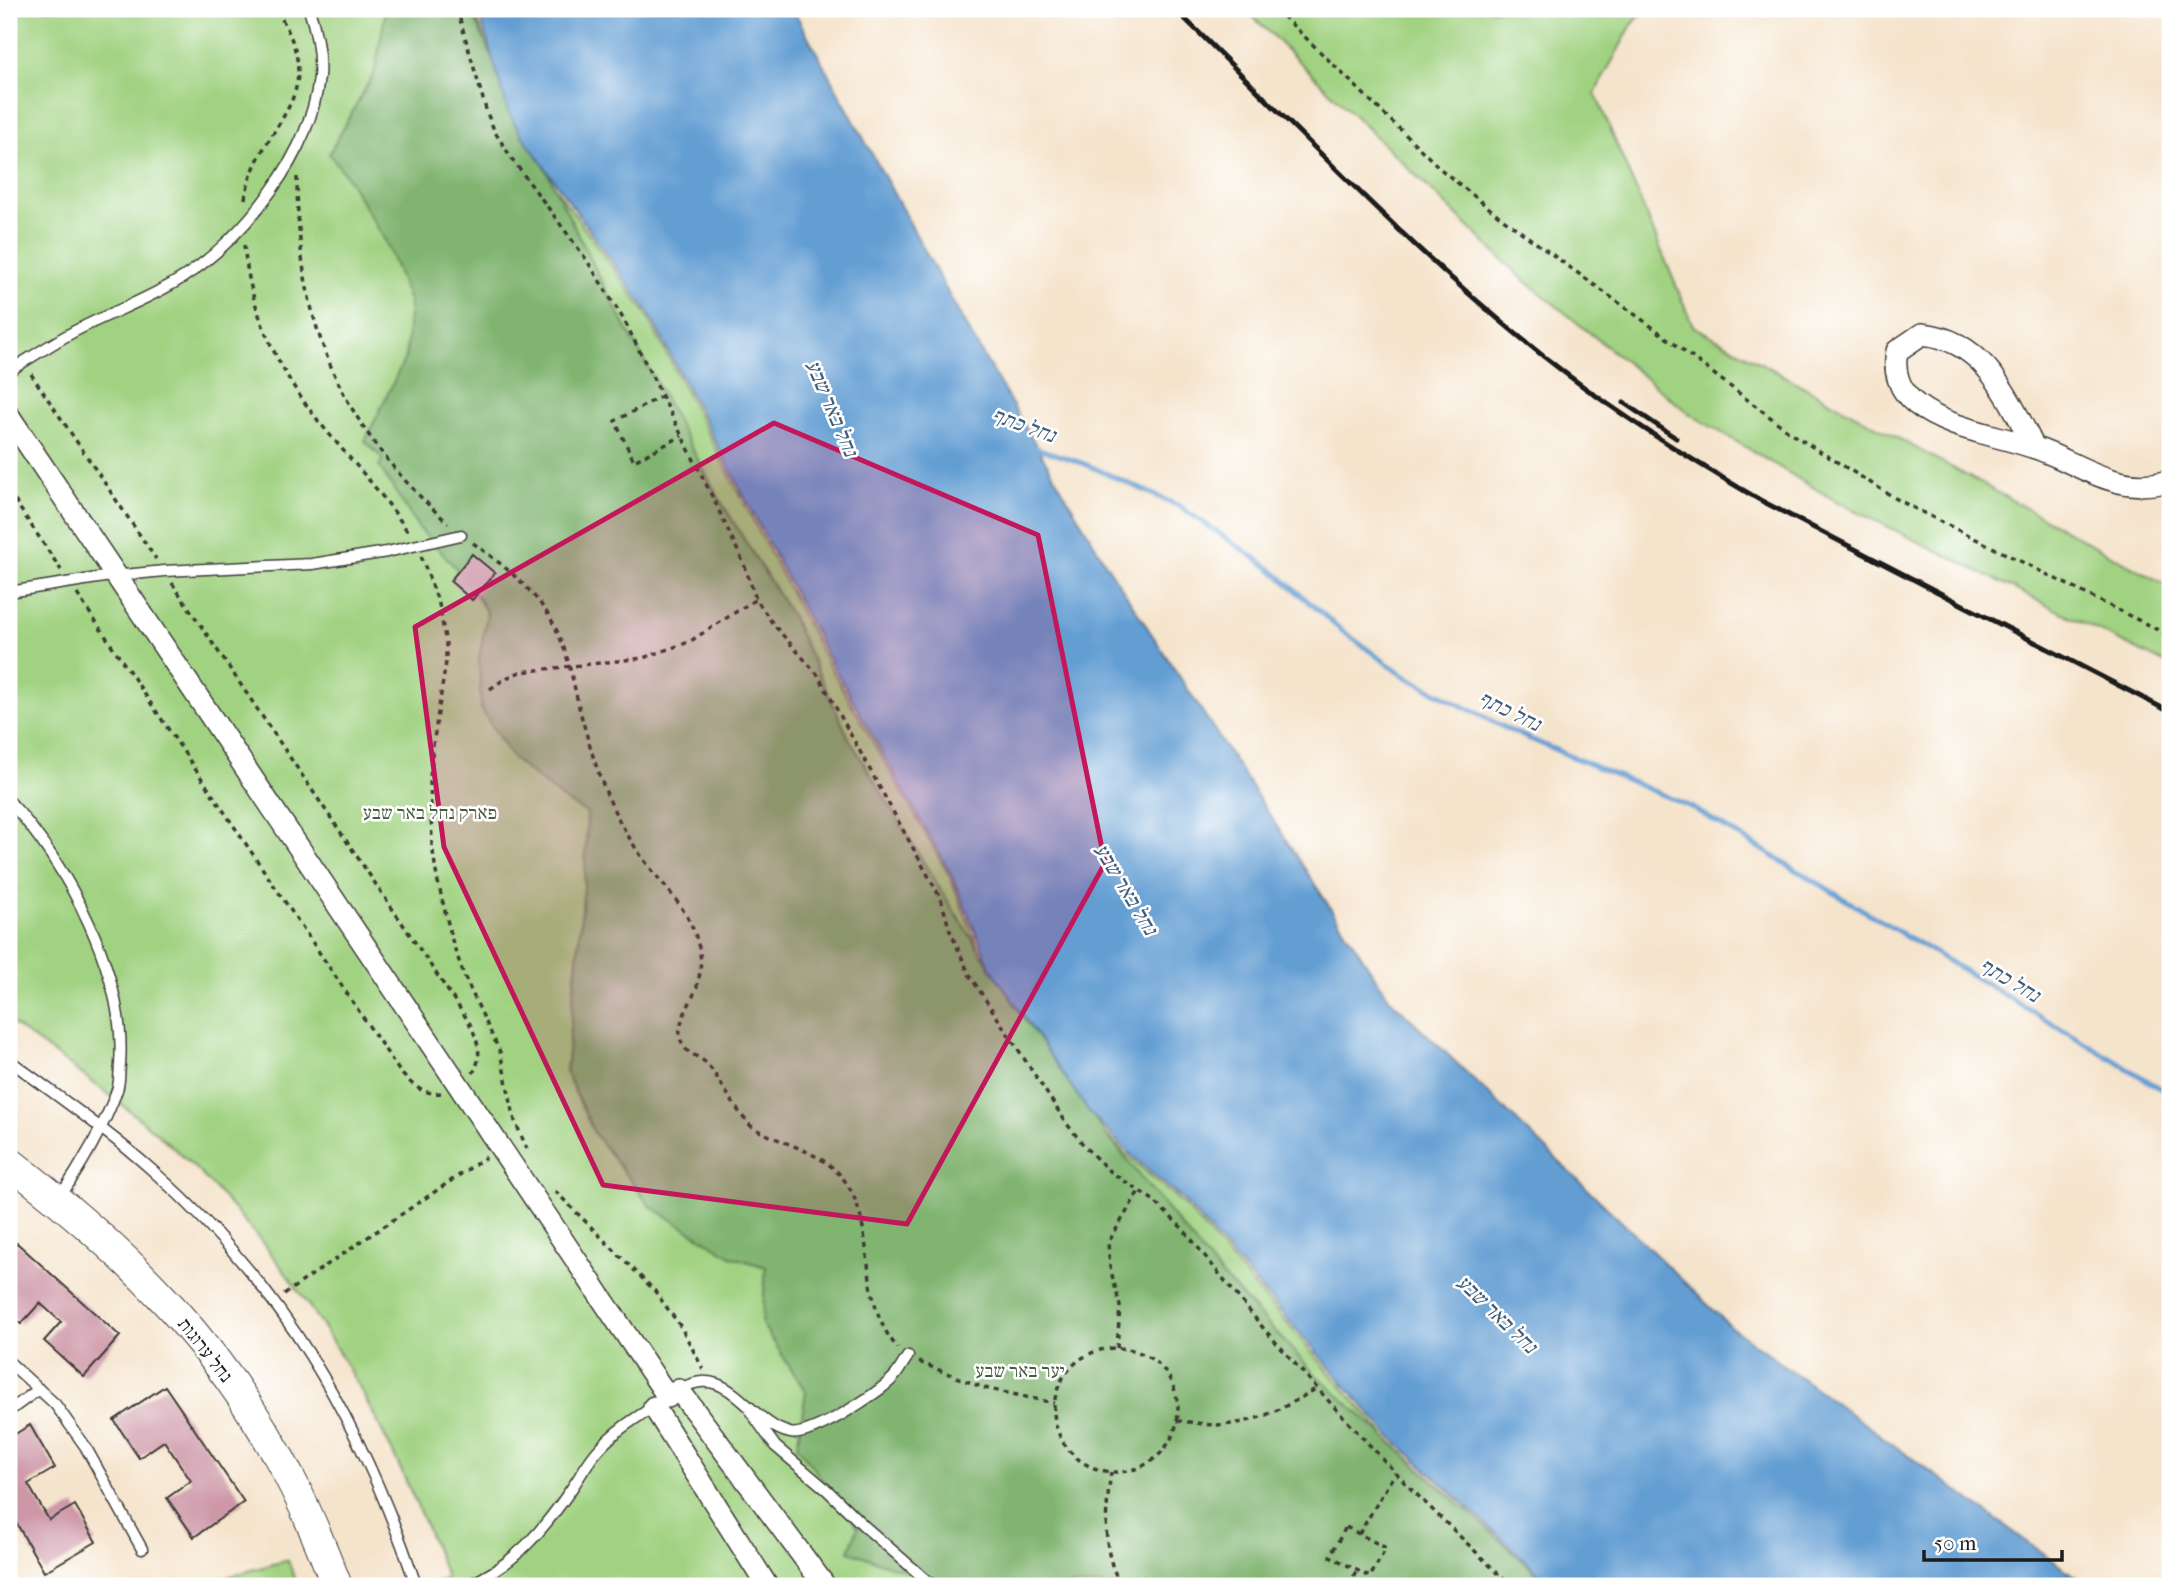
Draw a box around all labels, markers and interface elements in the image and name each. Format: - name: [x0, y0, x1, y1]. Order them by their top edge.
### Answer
- water label: נחל באר שבע: [801, 356, 864, 461]
- water label: נחל כתף: [989, 403, 1061, 448]
- water label: נחל כתף: [1475, 686, 1546, 737]
- park label: פארק נחל באר שבע: [363, 802, 497, 824]
- water label: נחל באר שבע: [1089, 839, 1164, 941]
- water label: נחל כתף: [1976, 953, 2046, 1008]
- water label: נחל באר שבע: [1452, 1270, 1543, 1359]
- street label: נחל ערוגות: [173, 1313, 237, 1387]
- park label: יער באר שבע: [975, 1360, 1065, 1382]
- scale bar: [1924, 1518, 2062, 1562]
- text: 50 m: [1934, 1531, 1977, 1555]

